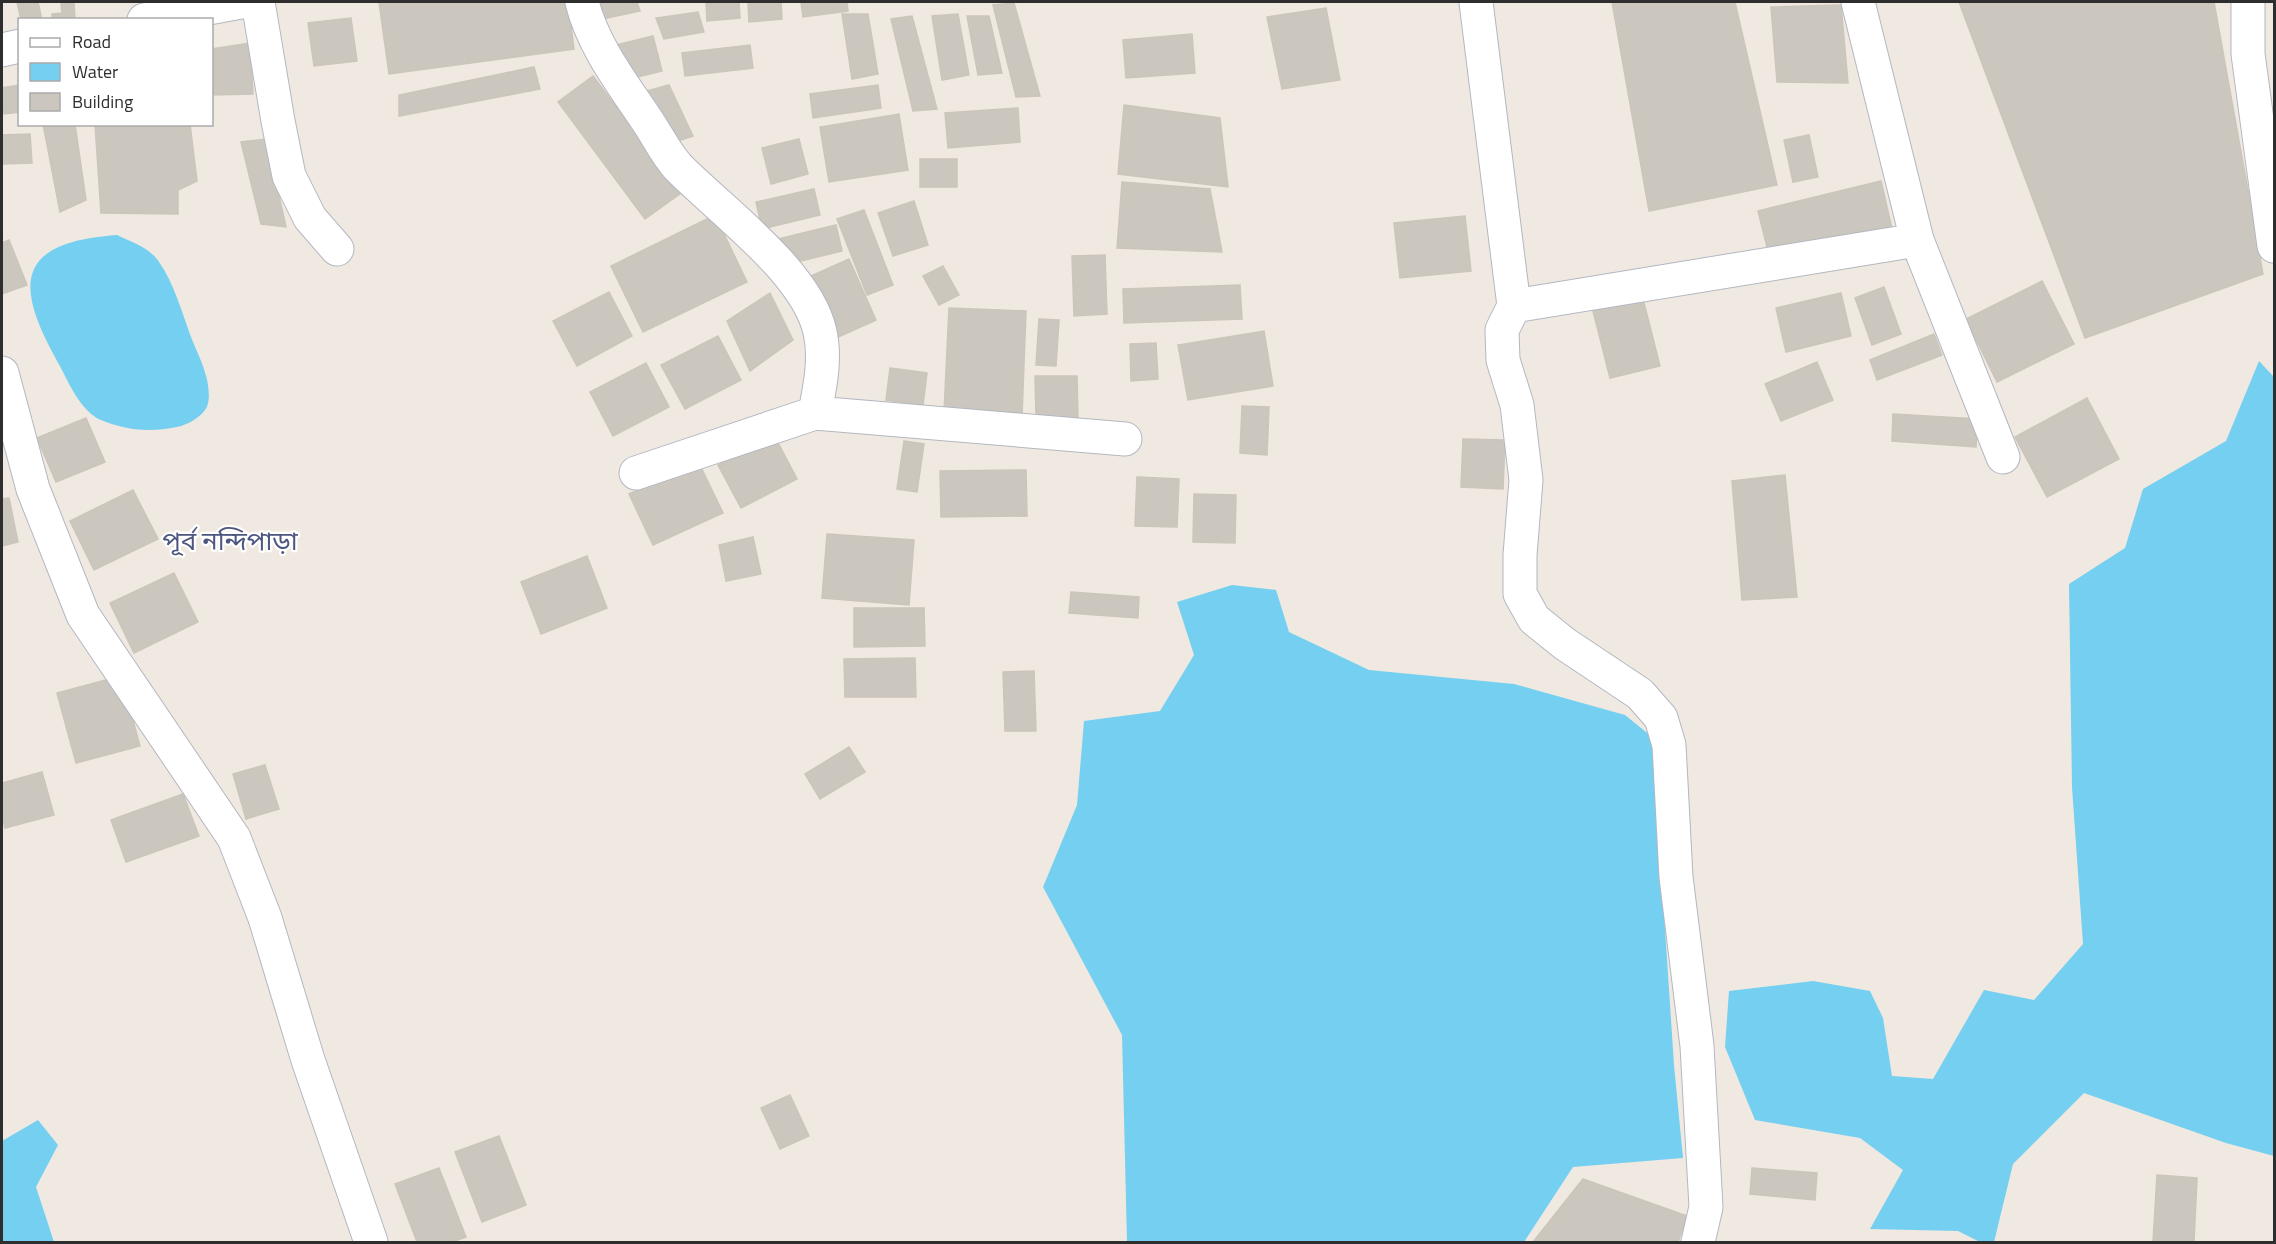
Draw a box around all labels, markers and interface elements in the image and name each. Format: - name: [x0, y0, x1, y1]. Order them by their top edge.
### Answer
- legend: [18, 18, 213, 126]
- text: Road: [72, 28, 111, 55]
- text: Water: [72, 58, 118, 85]
- text: Building: [72, 88, 133, 115]
- district label: পূর্ব নন্দিপাড়া: [162, 521, 299, 560]

